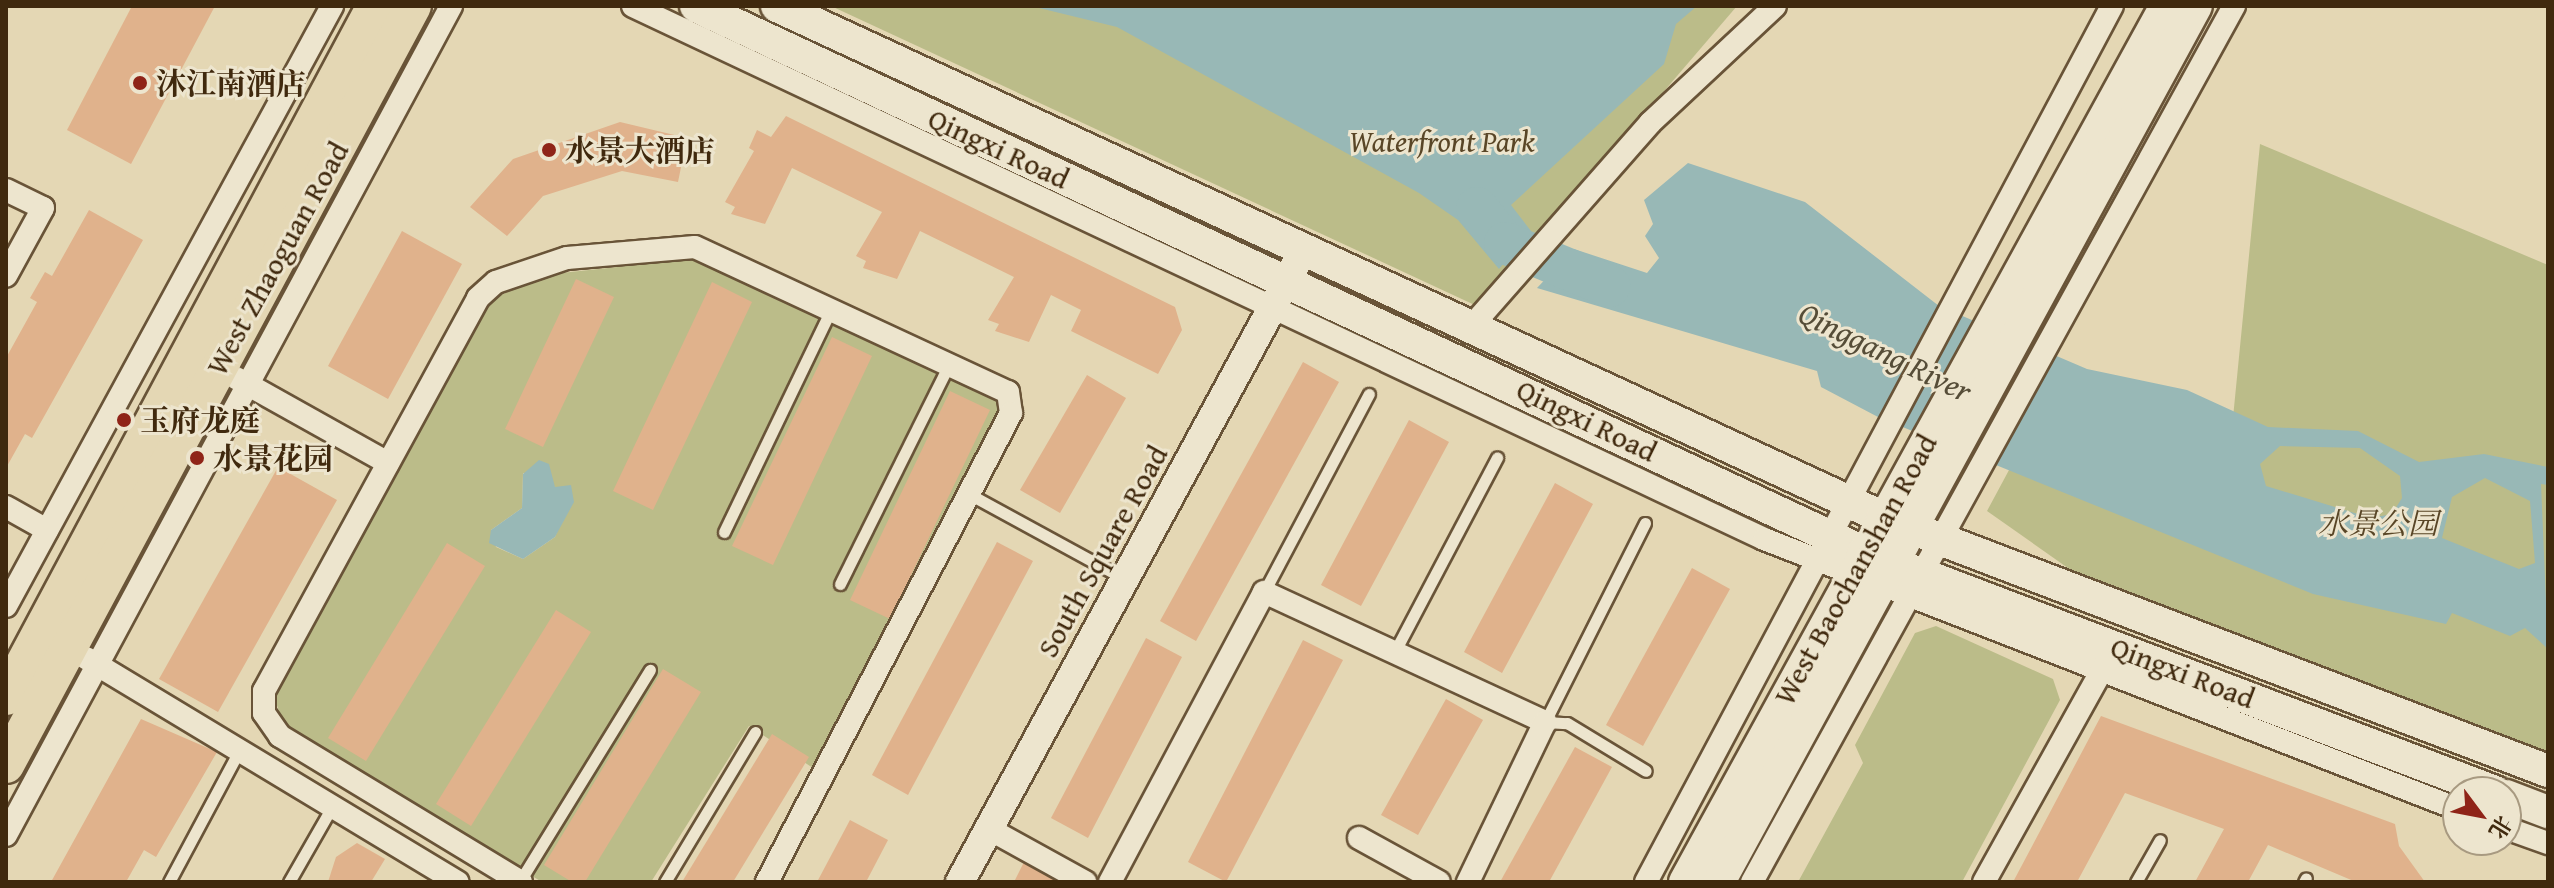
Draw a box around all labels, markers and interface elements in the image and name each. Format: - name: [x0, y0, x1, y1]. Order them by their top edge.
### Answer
- place label: 沐江南酒店: [156, 65, 306, 101]
- marker: 沐江南酒店: [131, 74, 149, 92]
- street label: Qingxi Road: [923, 100, 1075, 196]
- park label: Waterfront Park: [1349, 123, 1535, 159]
- place label: 水景大酒店: [565, 132, 715, 168]
- street label: West Zhaoguan Road: [198, 135, 356, 381]
- marker: 水景大酒店: [540, 141, 558, 159]
- water label: Qinggang River: [1792, 294, 1978, 410]
- street label: Qingxi Road: [1511, 371, 1663, 469]
- place label: 玉府龙庭: [140, 402, 260, 438]
- marker: 玉府龙庭: [115, 411, 133, 429]
- street label: West Baochanshan Road: [1766, 427, 1944, 711]
- street label: South Square Road: [1029, 439, 1175, 663]
- place label: 水景花园: [213, 440, 333, 476]
- marker: 水景花园: [188, 449, 206, 467]
- park label: 水景公园: [2318, 505, 2438, 541]
- street label: Qingxi Road: [2106, 628, 2260, 716]
- north arrow: [2442, 776, 2522, 856]
- text: 北: [2481, 810, 2520, 845]

